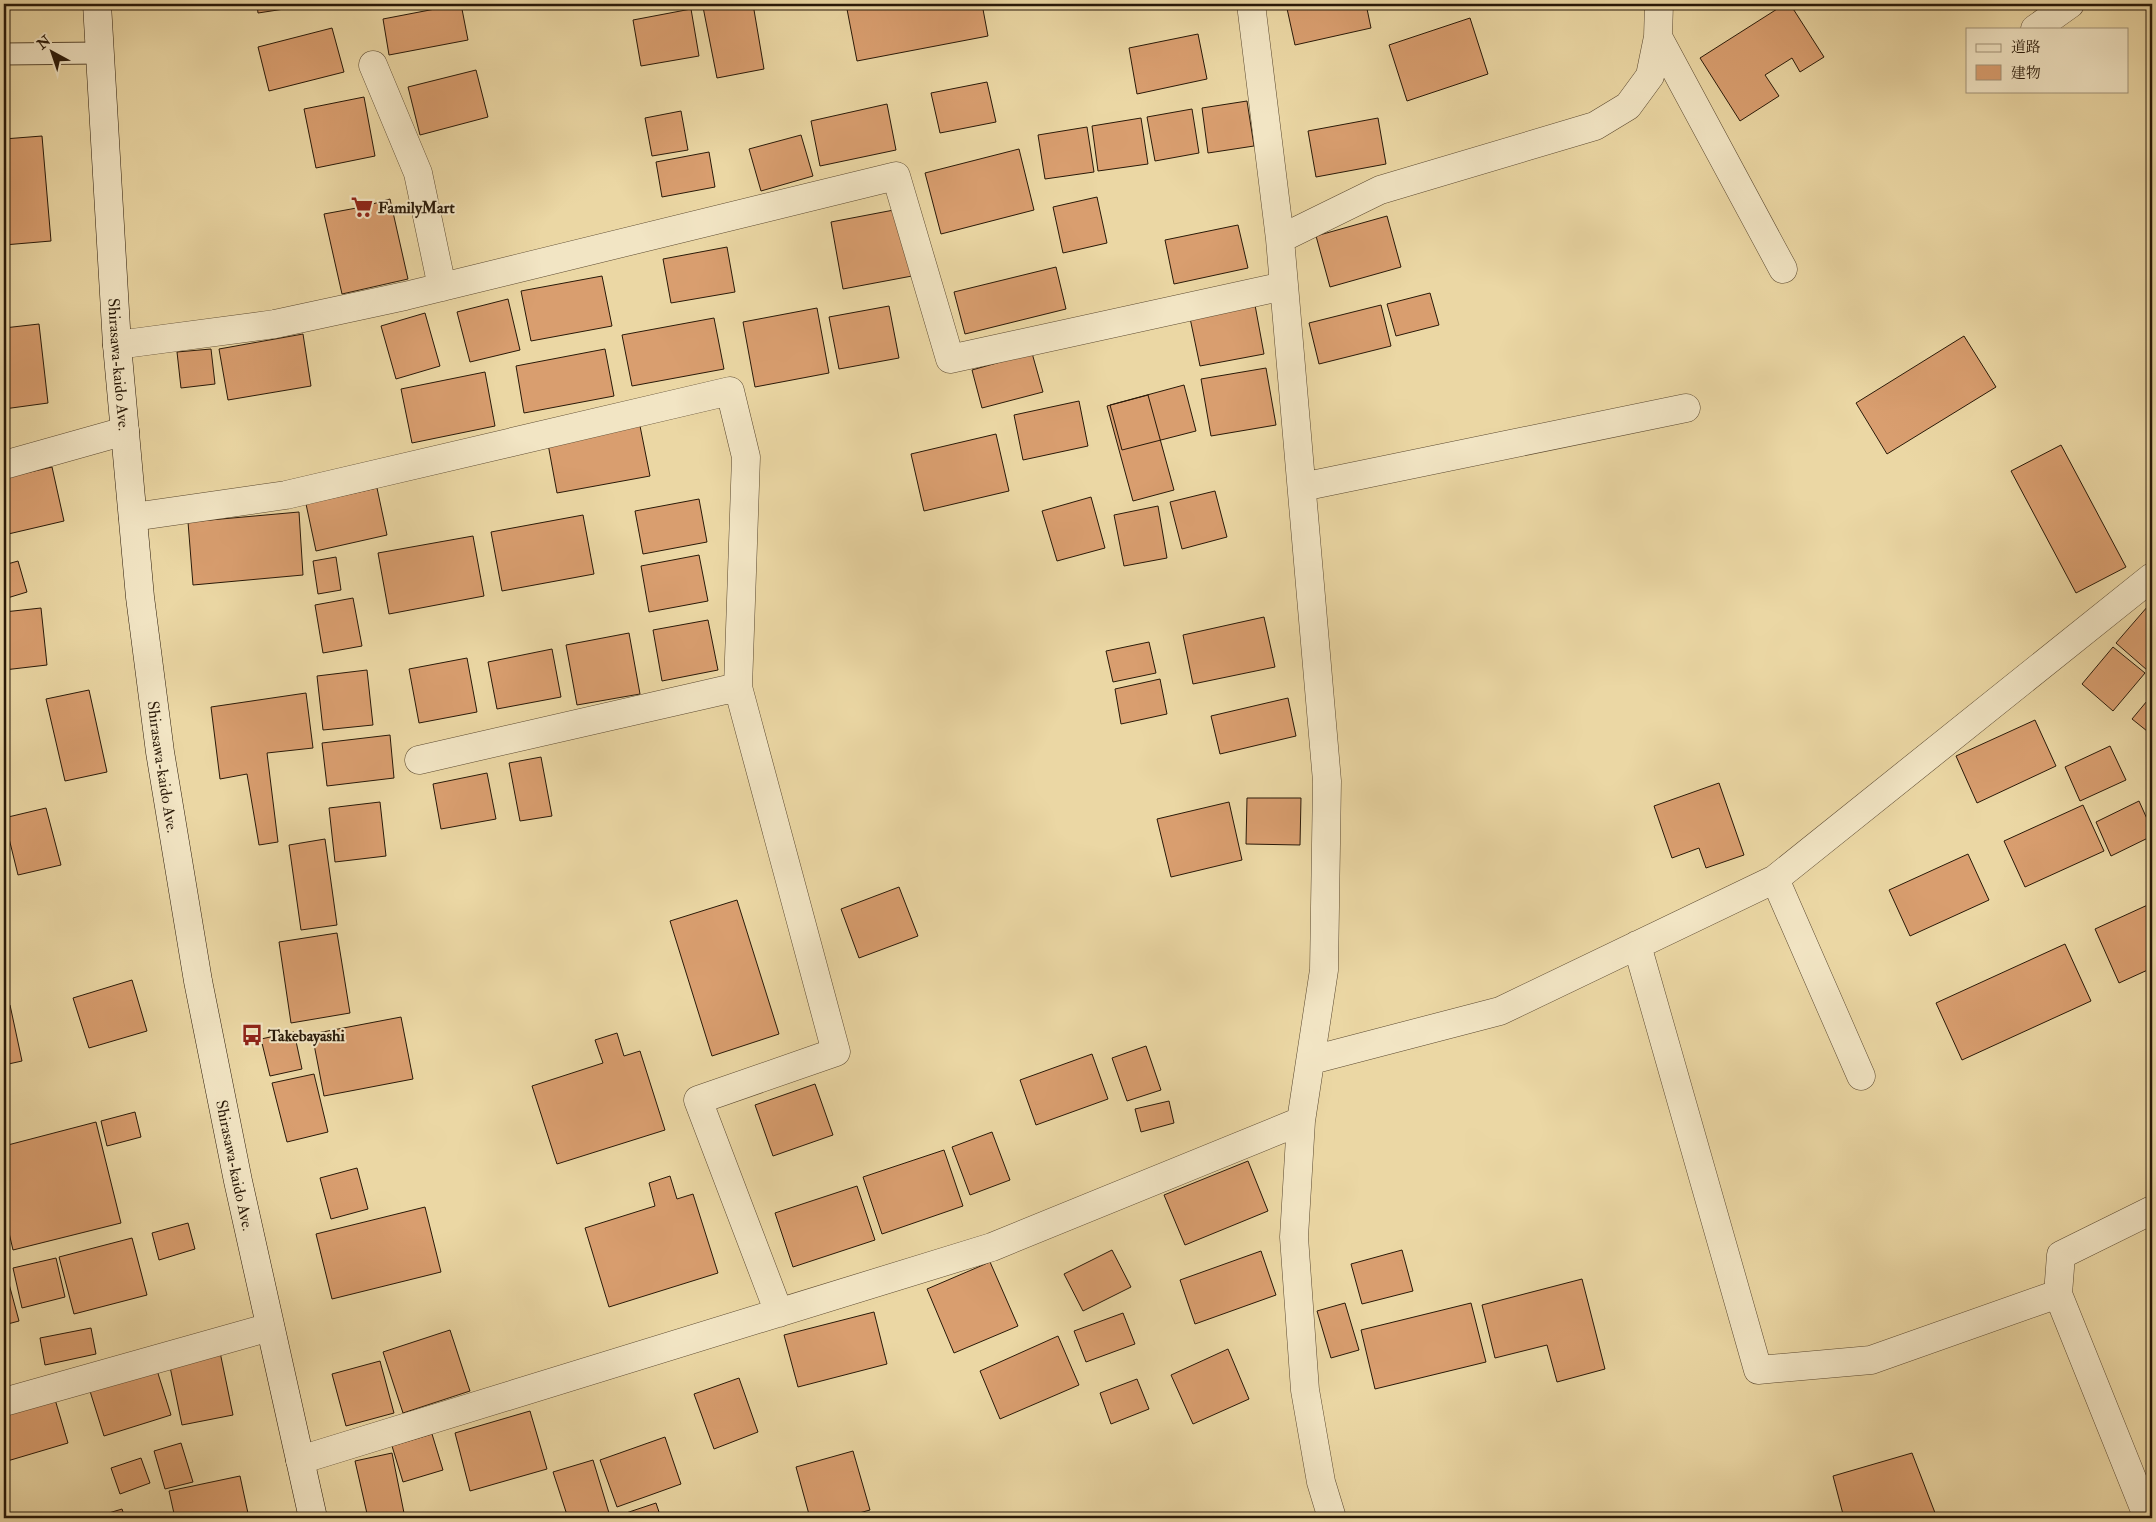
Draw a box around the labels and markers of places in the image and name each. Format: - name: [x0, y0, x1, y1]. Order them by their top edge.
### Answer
- supermarket icon: FamilyMart: [349, 194, 375, 220]
- place label: FamilyMart: [378, 198, 456, 219]
- bus stop icon: Takebayashi: [239, 1022, 265, 1048]
- place label: Takebayashi: [267, 1026, 345, 1047]

